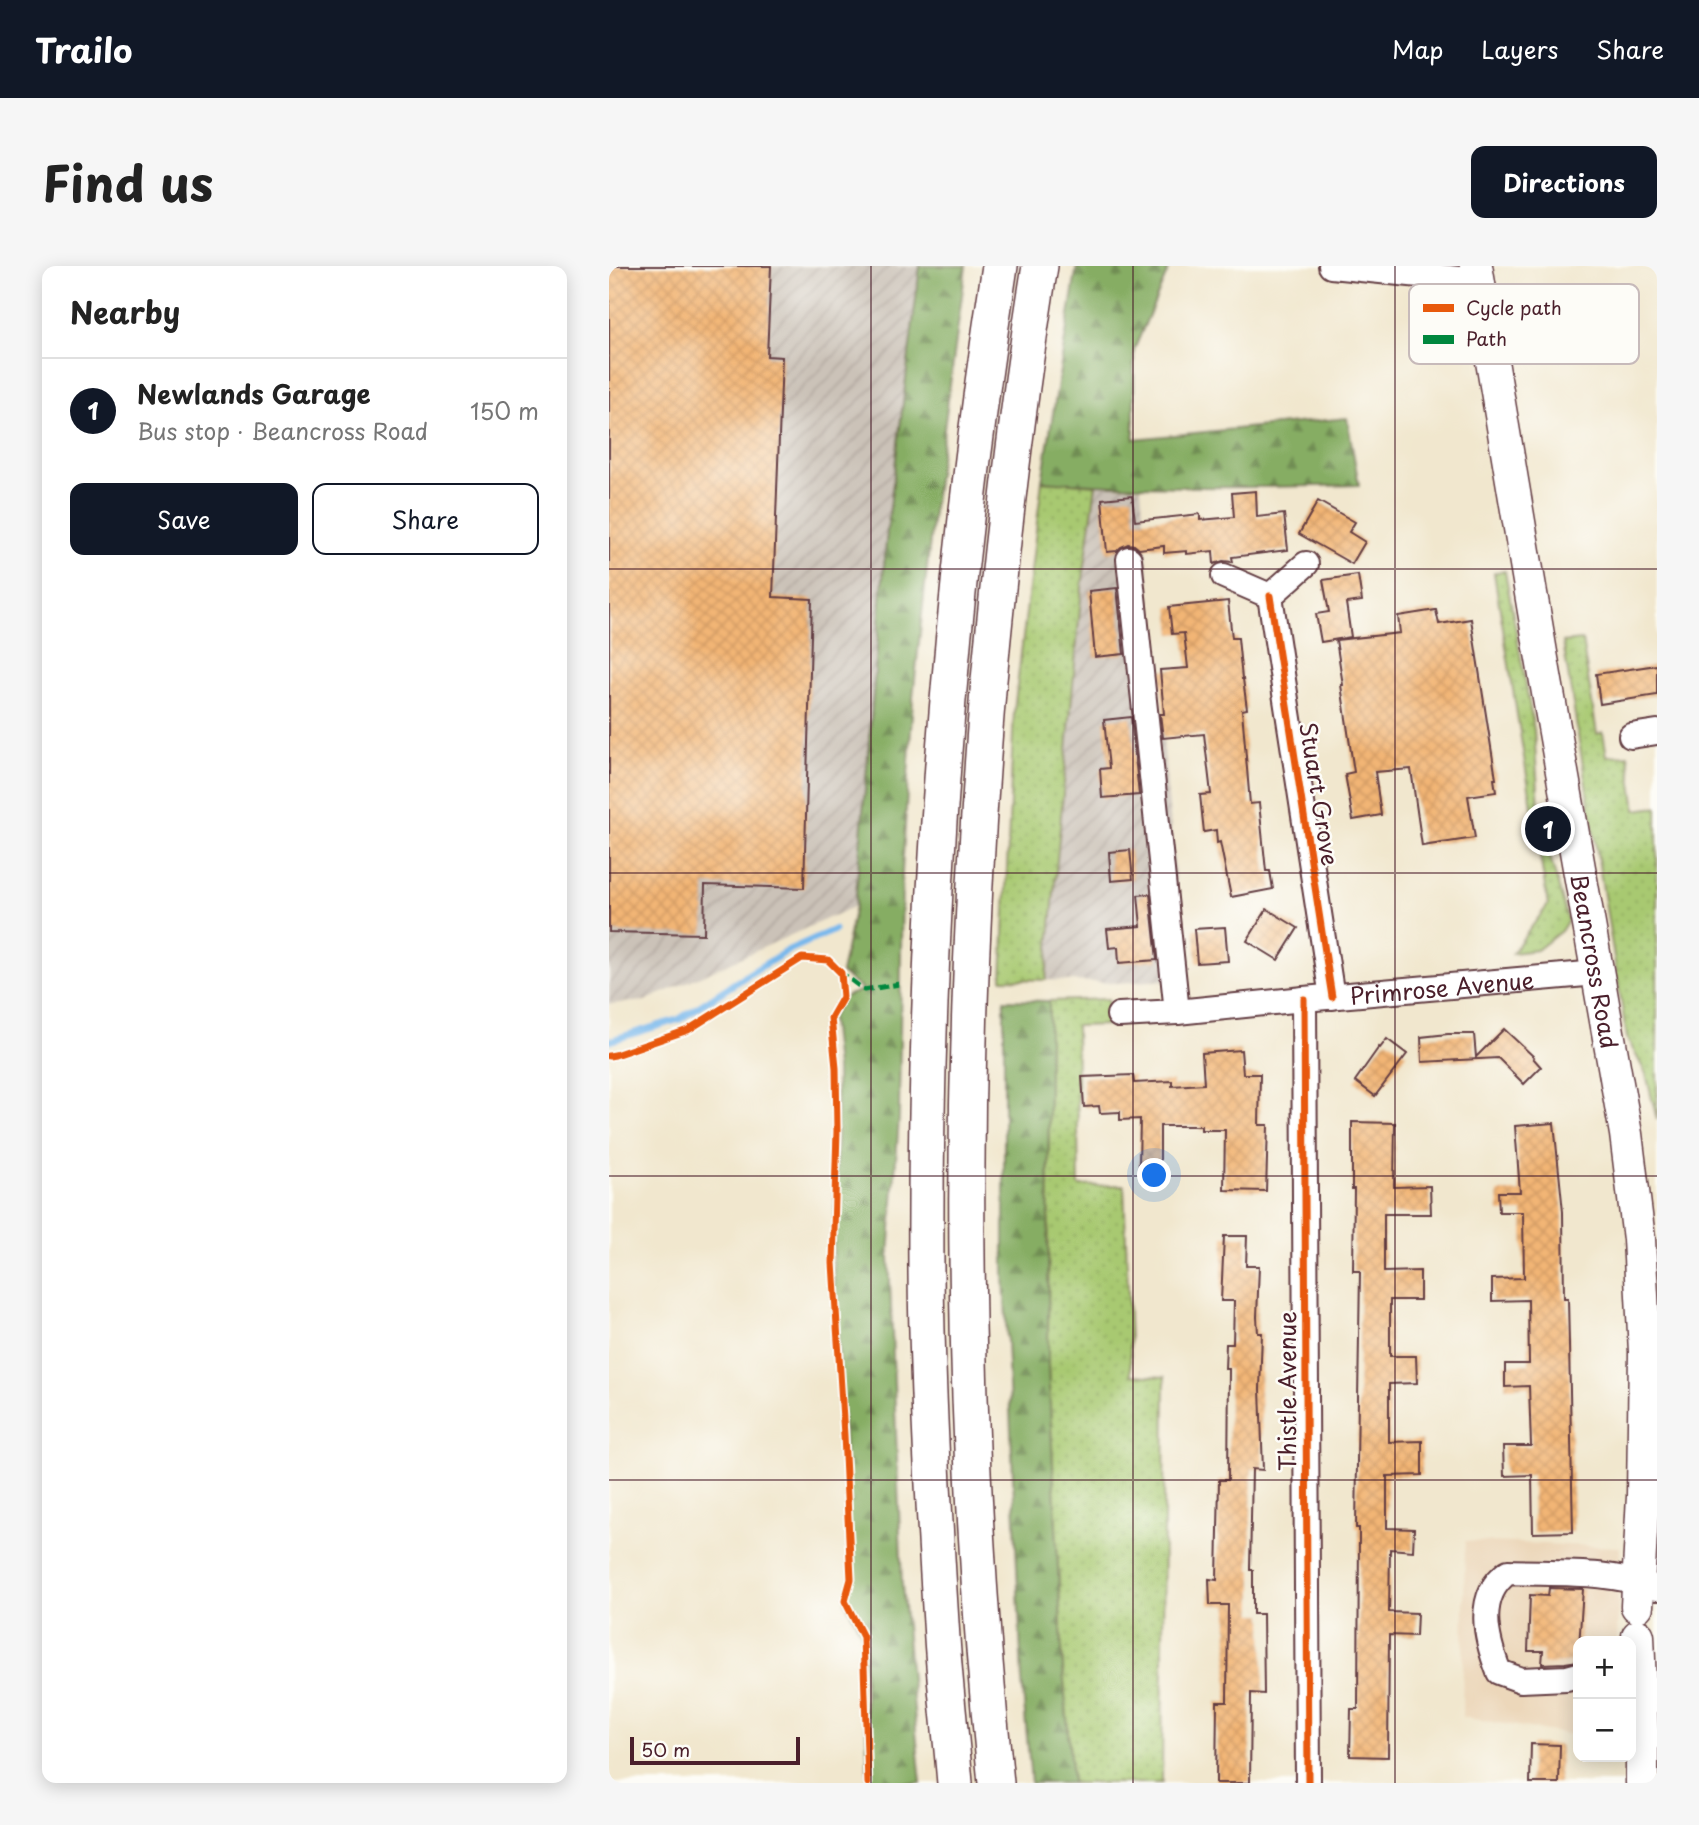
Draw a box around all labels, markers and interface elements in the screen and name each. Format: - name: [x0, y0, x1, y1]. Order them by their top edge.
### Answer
- text: Trailo: [35, 24, 132, 74]
- text: Map: [1392, 31, 1443, 67]
- text: Layers: [1481, 31, 1558, 67]
- text: Share: [1596, 31, 1664, 67]
- text: Find us: [42, 145, 213, 219]
- button: Directions: [1471, 146, 1657, 218]
- legend: [1409, 284, 1639, 364]
- text: Nearby: [70, 289, 180, 334]
- text: Cycle path: [1466, 293, 1562, 321]
- text: Path: [1466, 324, 1507, 352]
- text: Newlands Garage: [137, 374, 371, 413]
- text: 1: [88, 393, 99, 428]
- text: 150 m: [470, 393, 539, 428]
- text: Bus stop · Beancross Road: [137, 413, 428, 448]
- button: Save: [70, 483, 298, 555]
- button: Share: [312, 483, 539, 555]
- street label: Stuart Grove: [1291, 720, 1349, 868]
- pin: 1: [1525, 803, 1571, 855]
- street label: Beancross Road: [1563, 870, 1628, 1051]
- street label: Primrose Avenue: [1348, 961, 1535, 1012]
- your location: [1137, 1158, 1171, 1192]
- street label: Thistle Avenue: [1269, 1311, 1304, 1471]
- map controls: [1573, 1636, 1636, 1762]
- button: +: [1573, 1636, 1636, 1699]
- button: −: [1573, 1699, 1636, 1762]
- scale bar: [630, 1734, 800, 1766]
- text: 50 m: [641, 1735, 690, 1763]

